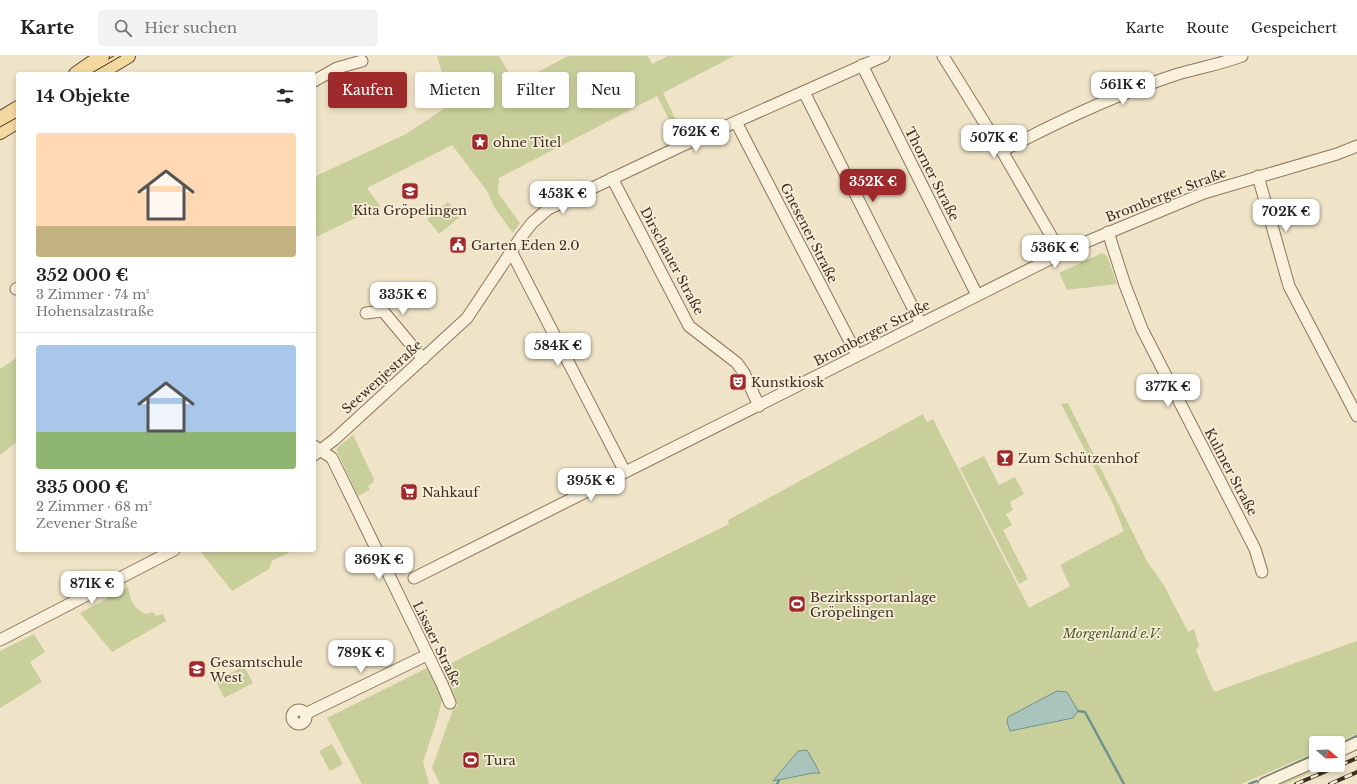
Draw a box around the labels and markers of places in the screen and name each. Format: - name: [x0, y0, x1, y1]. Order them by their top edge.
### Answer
- pin: 561K €: [1090, 72, 1156, 106]
- pin: 762K €: [663, 119, 729, 153]
- pin: 507K €: [961, 125, 1027, 159]
- place icon: ohne Titel: [470, 132, 490, 152]
- place label: ohne Titel: [493, 134, 561, 151]
- pin: 352K €: [840, 169, 906, 203]
- school or university icon: Kita Gröpelingen: [400, 181, 420, 201]
- pin: 453K €: [530, 181, 596, 215]
- pin: 702K €: [1253, 199, 1319, 233]
- place label: Kita Gröpelingen: [353, 202, 467, 219]
- public building icon: Garten Eden 2.0: [448, 235, 468, 255]
- pin: 536K €: [1022, 235, 1088, 269]
- place label: Garten Eden 2.0: [471, 237, 580, 254]
- pin: 335K €: [370, 282, 436, 316]
- pin: 584K €: [525, 333, 591, 367]
- theatre icon: Kunstkiosk: [728, 372, 748, 392]
- place label: Kunstkiosk: [751, 374, 824, 391]
- pin: 377K €: [1135, 374, 1201, 408]
- bar icon: Zum Schützenhof: [995, 448, 1015, 468]
- place label: Zum Schützenhof: [1018, 450, 1140, 467]
- pin: 395K €: [558, 468, 624, 502]
- supermarket icon: Nahkauf: [399, 482, 419, 502]
- place label: Nahkauf: [422, 484, 480, 501]
- pin: 369K €: [346, 547, 412, 581]
- pin: 871K €: [59, 571, 125, 605]
- place label: Bezirkssportanlage Gröpelingen: [810, 589, 936, 621]
- sports icon: Bezirkssportanlage Gröpelingen: [787, 594, 807, 614]
- pin: 789K €: [328, 640, 394, 674]
- place label: Gesamtschule West: [209, 654, 303, 686]
- school or university icon: Gesamtschule West: [187, 659, 207, 679]
- sports icon: Tura: [461, 750, 481, 770]
- place label: Tura: [484, 752, 517, 769]

